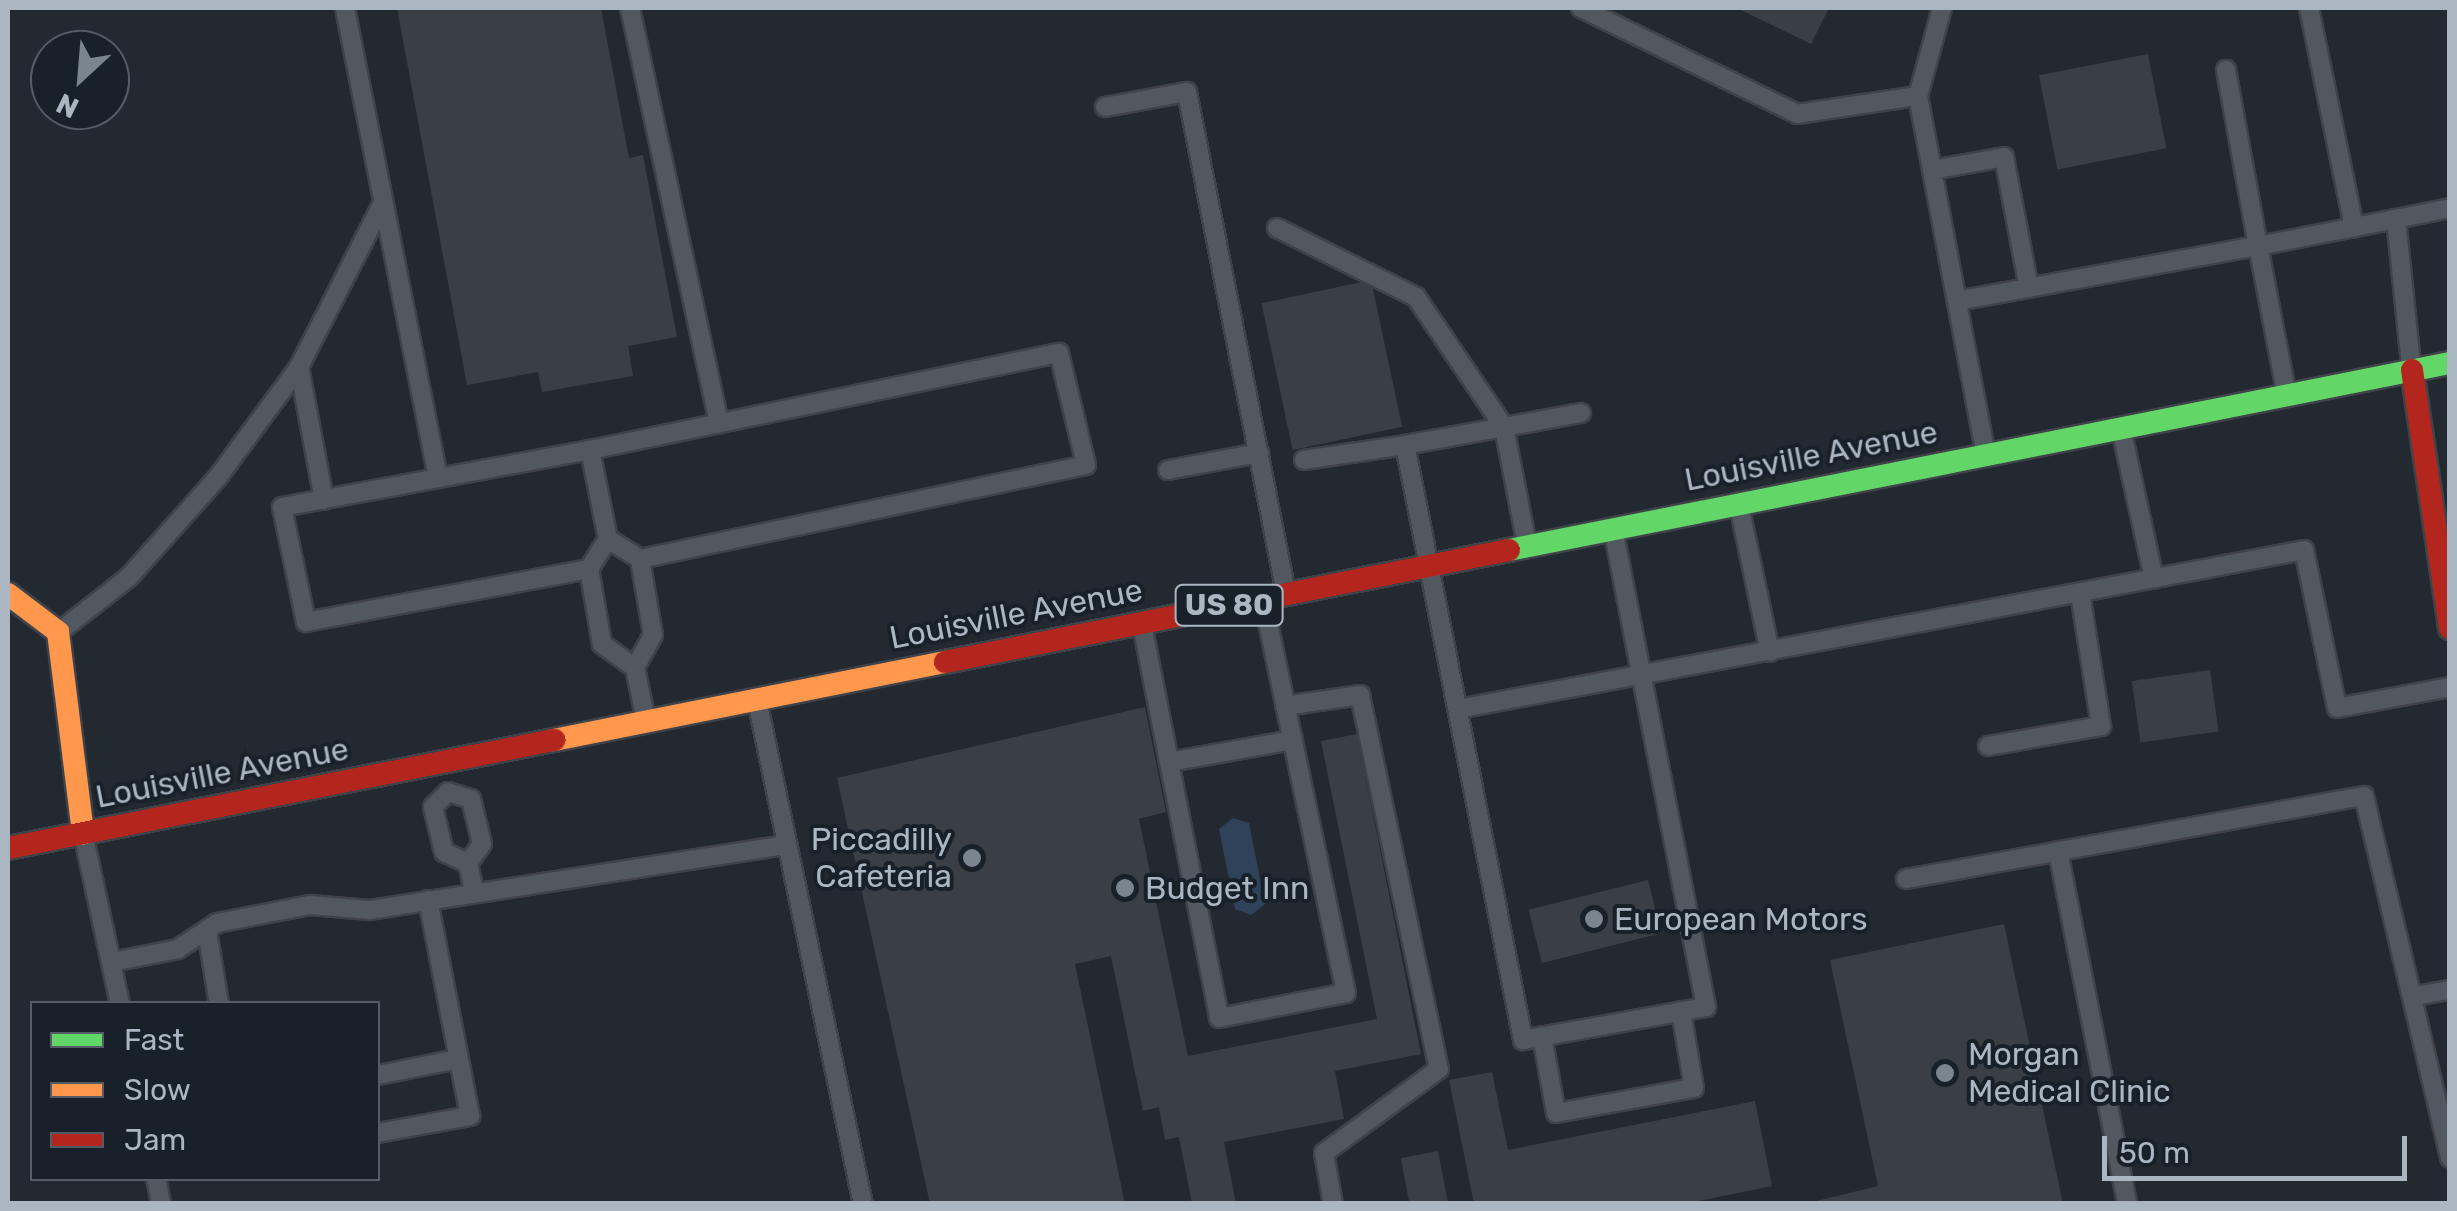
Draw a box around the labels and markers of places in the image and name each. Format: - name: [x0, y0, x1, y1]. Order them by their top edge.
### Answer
- place label: Piccadilly Cafeteria: [811, 821, 952, 896]
- marker: Piccadilly Cafeteria: [961, 847, 983, 869]
- place label: Budget Inn: [1145, 869, 1309, 907]
- marker: Budget Inn: [1114, 877, 1136, 899]
- place label: European Motors: [1614, 900, 1868, 938]
- marker: European Motors: [1583, 908, 1605, 930]
- place label: Morgan Medical Clinic: [1968, 1036, 2171, 1111]
- marker: Morgan Medical Clinic: [1932, 1060, 1958, 1086]

